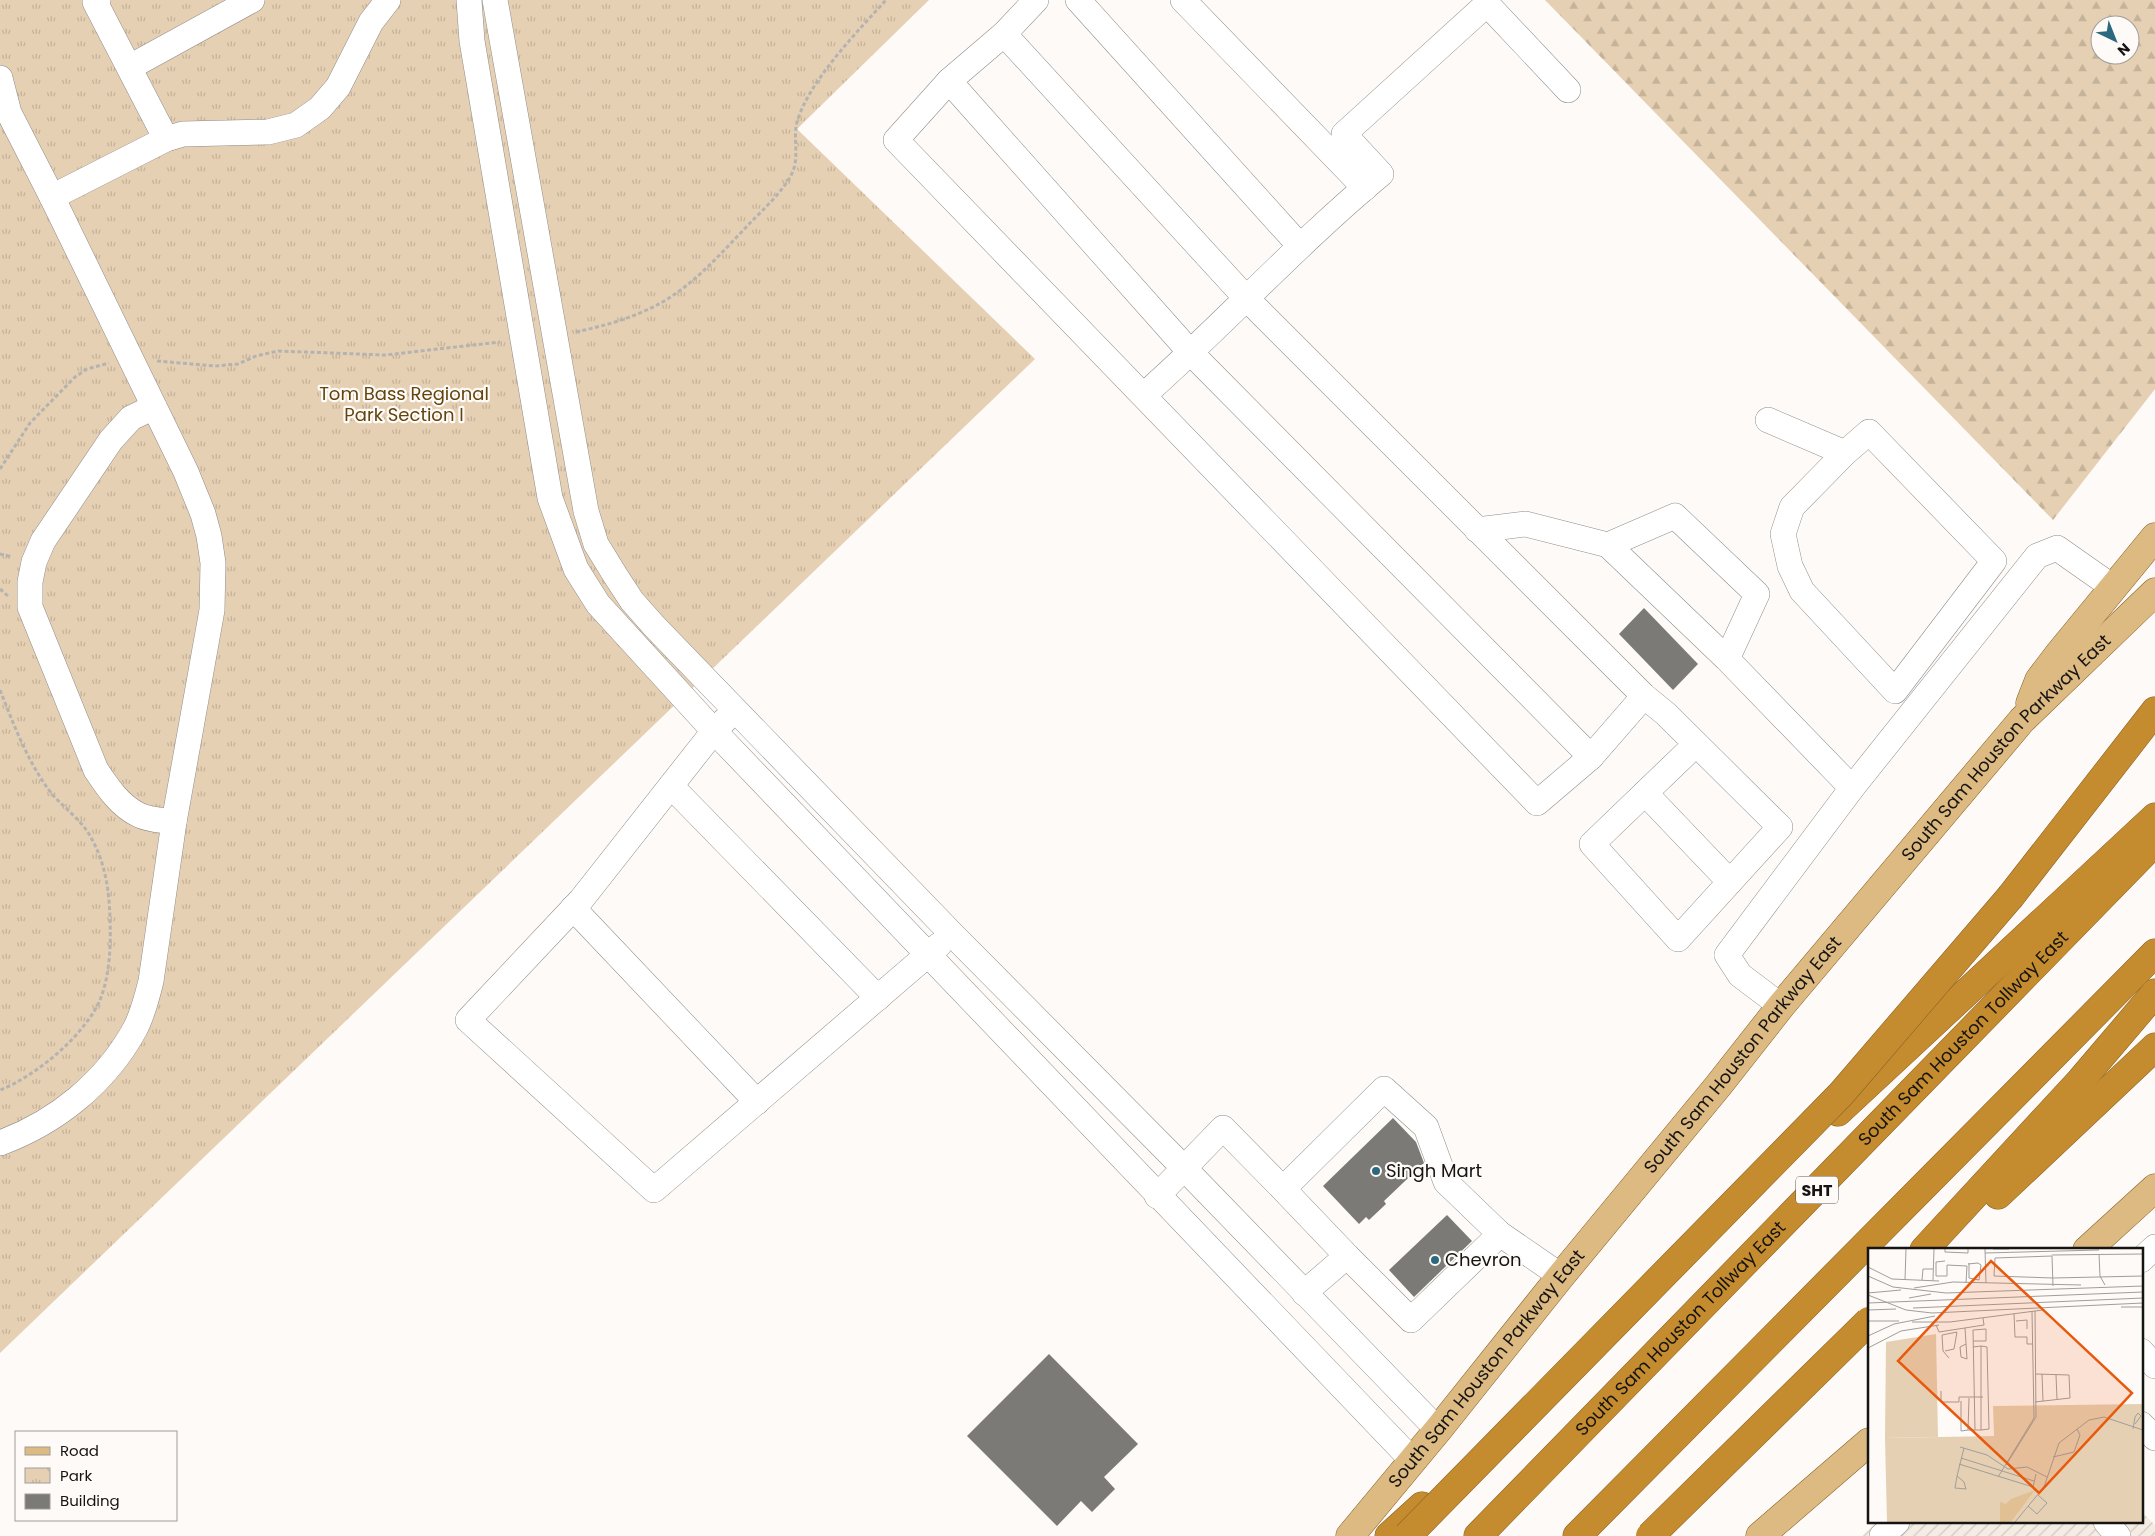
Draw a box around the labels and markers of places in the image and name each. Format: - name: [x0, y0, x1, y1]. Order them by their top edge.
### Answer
- place label: Singh Mart: [1386, 1158, 1482, 1183]
- marker: Singh Mart: [1370, 1165, 1382, 1177]
- place label: Chevron: [1445, 1247, 1521, 1272]
- marker: Chevron: [1429, 1254, 1441, 1266]

